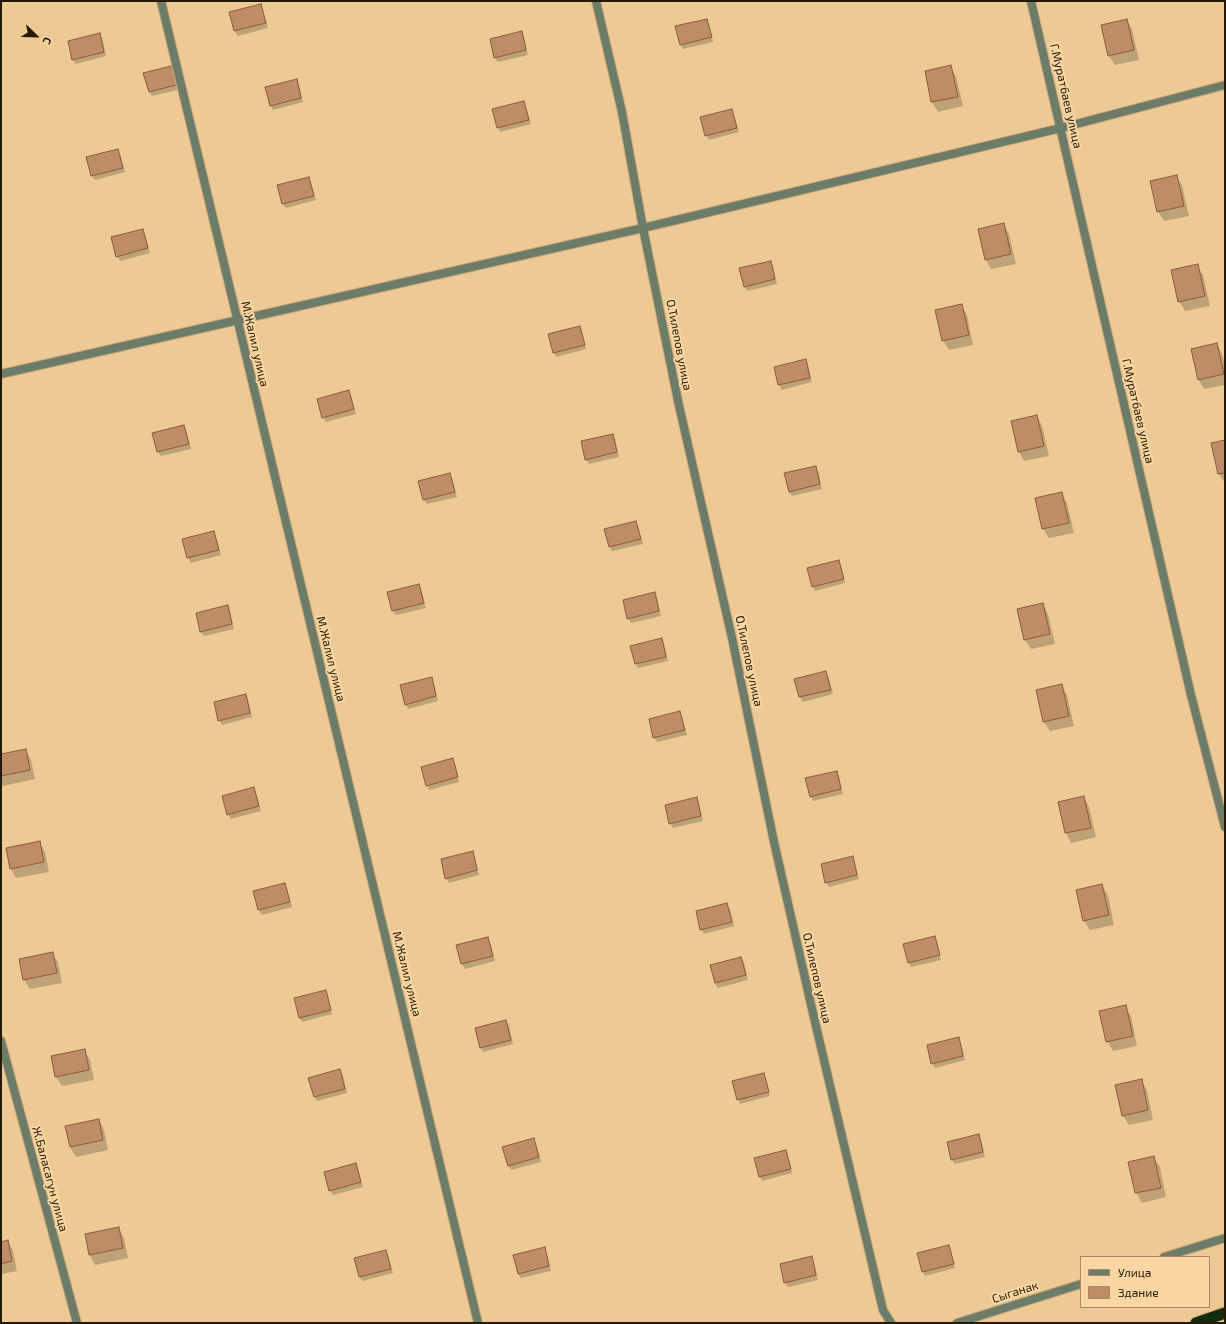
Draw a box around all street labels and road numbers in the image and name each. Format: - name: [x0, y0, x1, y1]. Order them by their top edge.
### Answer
- street label: Г.Муратбаев улица: [1047, 42, 1085, 150]
- street label: О.Тилепов улица: [663, 298, 695, 392]
- street label: М.Жалил улица: [238, 300, 272, 388]
- street label: Г.Муратбаев улица: [1119, 357, 1157, 465]
- street label: О.Тилепов улица: [732, 614, 766, 708]
- street label: М.Жалил улица: [313, 615, 349, 703]
- street label: М.Жалил улица: [389, 930, 425, 1018]
- street label: О.Тилепов улица: [800, 931, 834, 1025]
- street label: Ж.Баласагун улица: [29, 1125, 71, 1233]
- street label: Сыганак: [990, 1278, 1040, 1306]

